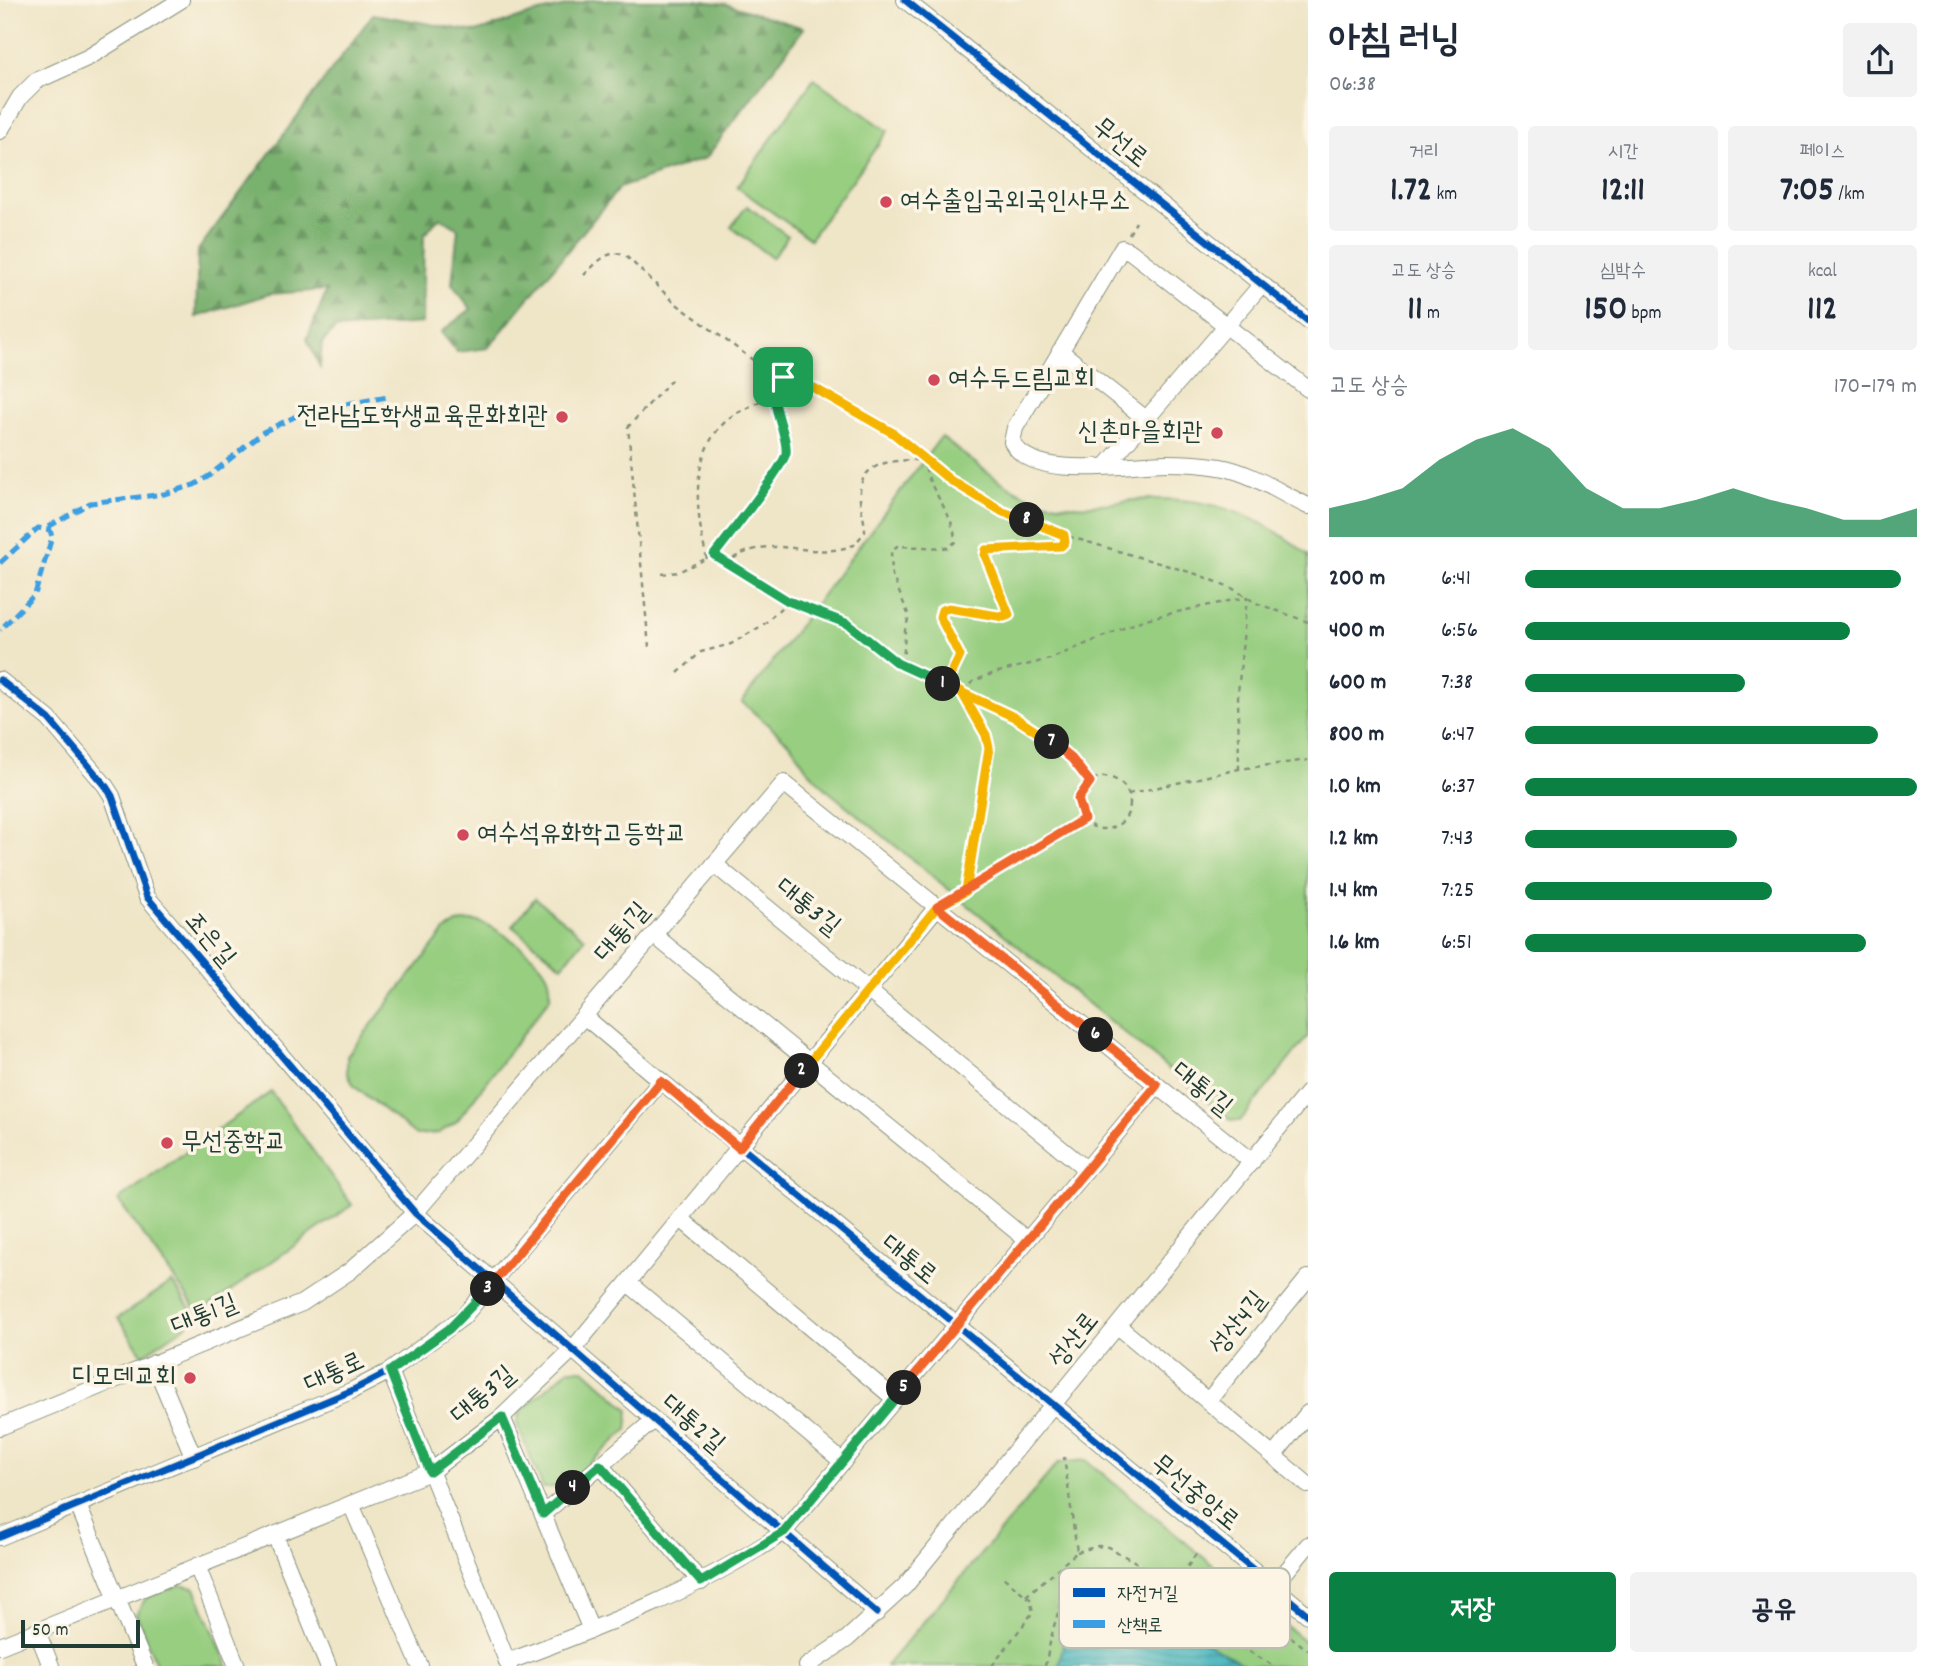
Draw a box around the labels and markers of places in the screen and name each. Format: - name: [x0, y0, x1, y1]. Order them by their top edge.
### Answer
- place label: 여수출입국외국인사무소: [900, 184, 1130, 221]
- marker: 여수출입국외국인사무소: [878, 194, 894, 210]
- pin: [753, 347, 813, 407]
- place label: 여수두드림교회: [948, 362, 1094, 399]
- marker: 여수두드림교회: [926, 372, 942, 388]
- place label: 전라남도학생교육문화회관: [297, 399, 548, 436]
- marker: 전라남도학생교육문화회관: [554, 409, 570, 425]
- place label: 신촌마을회관: [1077, 415, 1203, 452]
- marker: 신촌마을회관: [1209, 425, 1225, 441]
- pin: 8: [1010, 503, 1044, 538]
- pin: 1: [926, 666, 960, 702]
- pin: 7: [1034, 724, 1070, 760]
- place label: 여수석유화학고등학교: [477, 817, 686, 854]
- marker: 여수석유화학고등학교: [455, 827, 471, 843]
- pin: 6: [1078, 1018, 1114, 1052]
- pin: 2: [784, 1054, 820, 1088]
- place label: 무선중학교: [181, 1125, 286, 1162]
- marker: 무선중학교: [159, 1135, 175, 1151]
- pin: 3: [470, 1272, 505, 1306]
- place label: 디모데교회: [71, 1360, 176, 1397]
- marker: 디모데교회: [182, 1370, 198, 1386]
- pin: 5: [886, 1370, 922, 1406]
- pin: 4: [556, 1470, 590, 1506]

